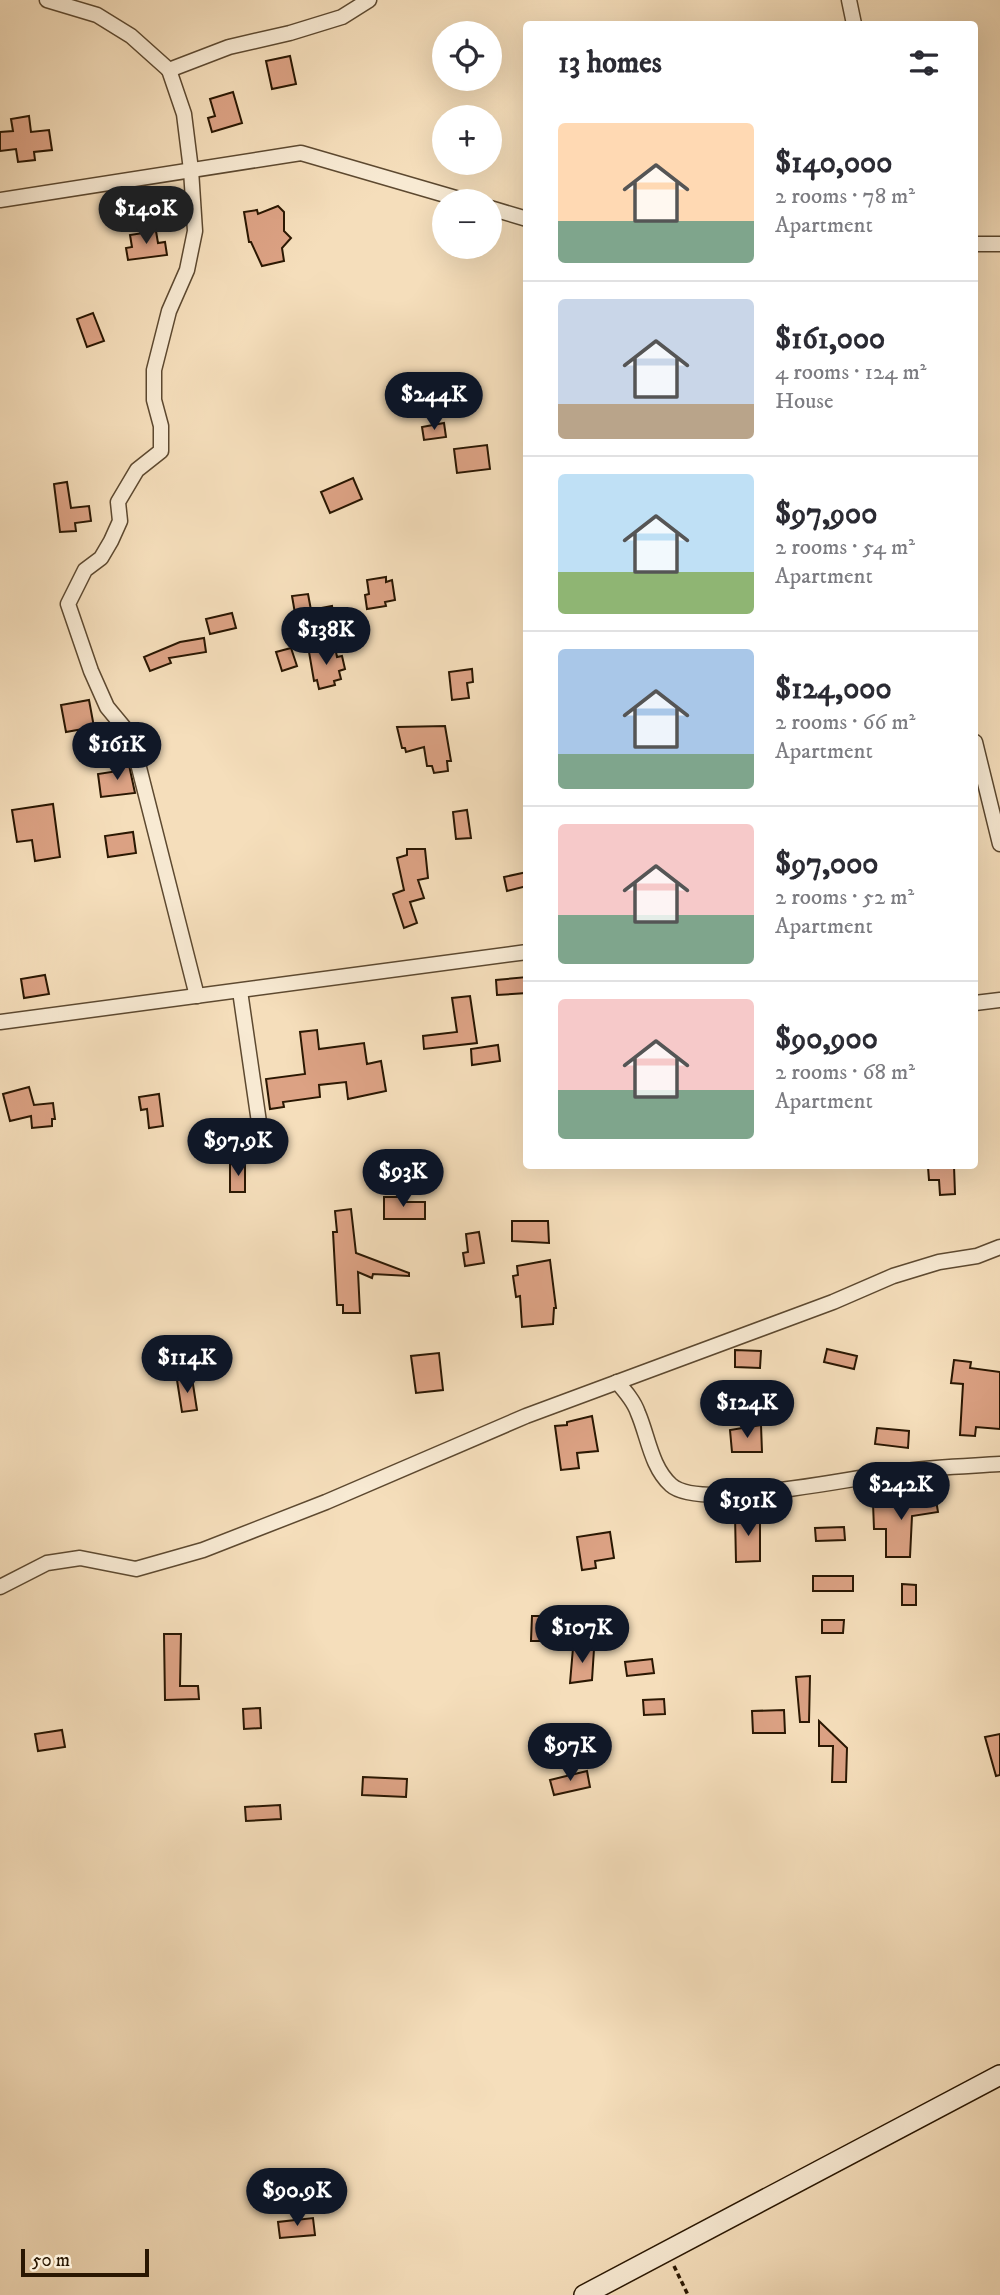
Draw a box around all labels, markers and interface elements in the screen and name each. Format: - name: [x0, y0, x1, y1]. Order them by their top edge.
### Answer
- map controls: [432, 21, 502, 259]
- button: locate: [432, 21, 502, 91]
- icon: filters: [905, 44, 943, 82]
- text: 13 homes: [558, 45, 662, 82]
- button: +: [432, 105, 502, 175]
- text: $140,000: [775, 145, 892, 182]
- icon: home: [614, 151, 698, 235]
- text: 2 rooms · 78 m²: [775, 182, 915, 211]
- pin: $140K: [97, 187, 195, 246]
- button: −: [432, 189, 502, 259]
- text: $140K: [115, 194, 177, 223]
- text: Apartment: [775, 211, 873, 240]
- text: $161,000: [775, 321, 885, 358]
- icon: home: [614, 327, 698, 411]
- text: 4 rooms · 124 m²: [775, 358, 926, 387]
- pin: $244K: [385, 372, 483, 432]
- text: $244K: [401, 380, 467, 409]
- text: House: [775, 387, 833, 416]
- text: $97,900: [775, 496, 877, 533]
- icon: home: [614, 502, 698, 586]
- text: 2 rooms · 54 m²: [775, 533, 915, 562]
- text: Apartment: [775, 562, 873, 591]
- pin: $138K: [277, 608, 375, 667]
- text: $138K: [297, 615, 355, 644]
- text: $124,000: [775, 671, 892, 708]
- icon: home: [614, 677, 698, 761]
- text: 2 rooms · 66 m²: [775, 708, 915, 737]
- pin: $161K: [68, 722, 166, 782]
- text: $161K: [88, 730, 146, 759]
- text: Apartment: [775, 737, 873, 766]
- text: $97,000: [775, 846, 878, 883]
- icon: home: [614, 852, 698, 936]
- text: 2 rooms · 52 m²: [775, 883, 914, 912]
- text: Apartment: [775, 912, 873, 941]
- text: $90,900: [775, 1021, 878, 1058]
- icon: home: [614, 1027, 698, 1111]
- text: 2 rooms · 68 m²: [775, 1058, 915, 1087]
- text: Apartment: [775, 1087, 873, 1116]
- pin: $97.9K: [181, 1118, 295, 1178]
- text: $97.9K: [203, 1126, 273, 1155]
- pin: $93K: [362, 1150, 444, 1209]
- text: $93K: [379, 1157, 427, 1186]
- pin: $114K: [138, 1336, 236, 1395]
- text: $114K: [158, 1343, 216, 1372]
- pin: $124K: [698, 1380, 796, 1440]
- text: $124K: [716, 1388, 778, 1417]
- pin: $242K: [852, 1462, 950, 1522]
- text: $242K: [869, 1470, 933, 1499]
- pin: $191K: [699, 1478, 797, 1538]
- text: $191K: [720, 1486, 776, 1515]
- pin: $107K: [533, 1606, 631, 1665]
- text: $107K: [551, 1613, 613, 1642]
- pin: $97K: [529, 1724, 611, 1783]
- text: $97K: [544, 1731, 596, 1760]
- pin: $90.9K: [240, 2168, 354, 2228]
- text: $90.9K: [262, 2176, 332, 2205]
- scale bar: [21, 2246, 149, 2278]
- text: 50 m: [32, 2249, 70, 2272]

